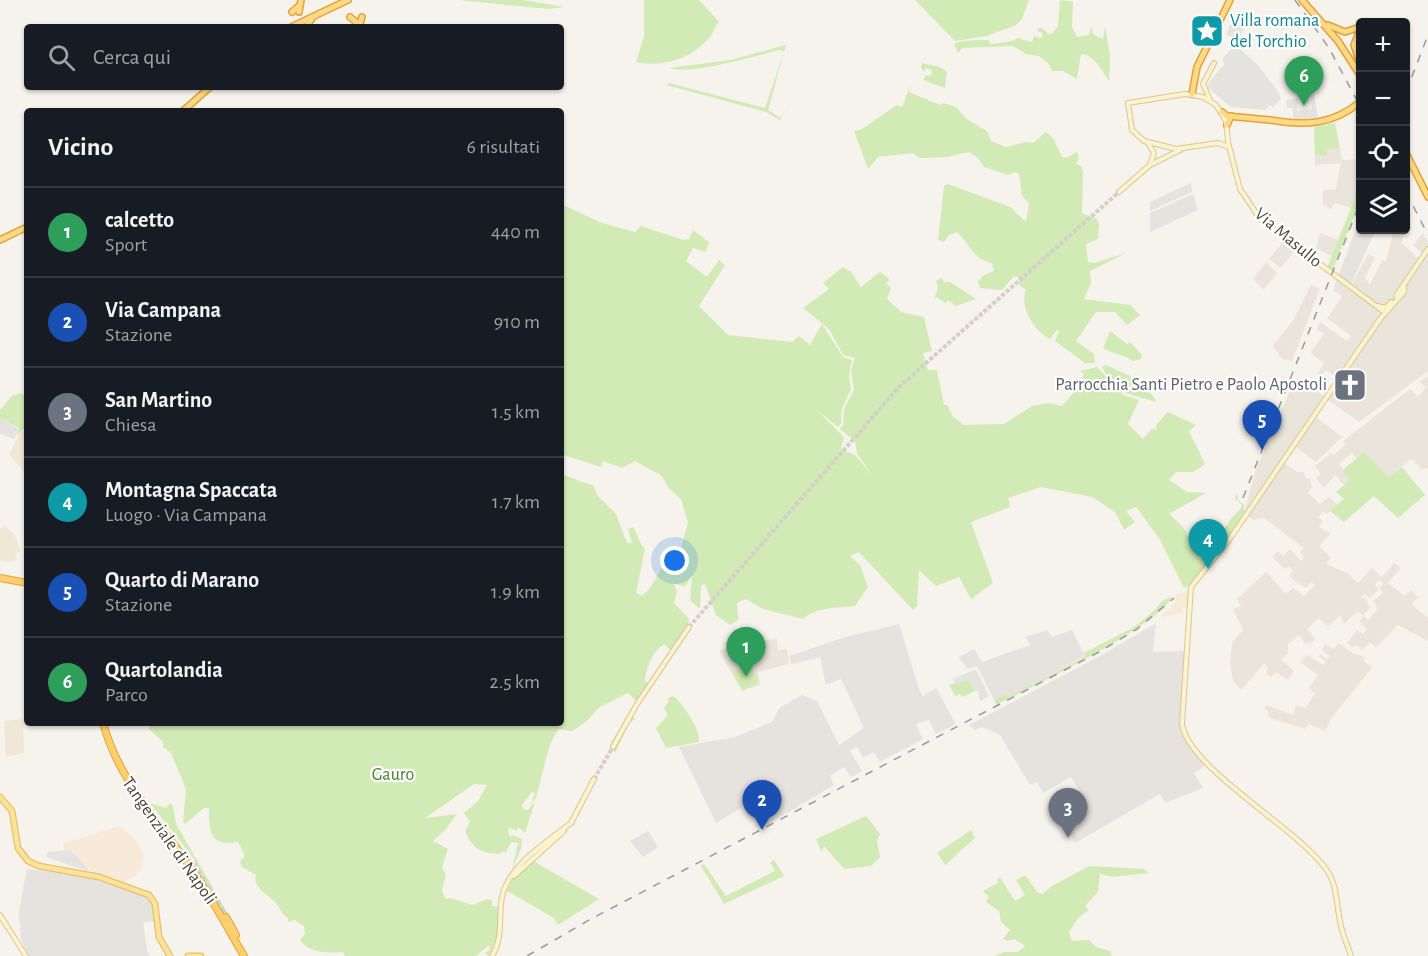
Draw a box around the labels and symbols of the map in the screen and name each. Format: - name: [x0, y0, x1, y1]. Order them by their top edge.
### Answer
- place label: Villa romana del Torchio: [1230, 12, 1319, 51]
- place icon: Villa romana del Torchio: [1189, 13, 1225, 49]
- pin: 6: [1284, 57, 1324, 106]
- street label: Via Masullo: [1251, 205, 1325, 271]
- church icon: Parrocchia Santi Pietro e Paolo Apostoli: [1332, 367, 1368, 403]
- place label: Parrocchia Santi Pietro e Paolo Apostoli: [1055, 376, 1327, 394]
- pin: 5: [1242, 400, 1282, 450]
- pin: 4: [1188, 520, 1228, 569]
- your location: [660, 546, 689, 575]
- pin: 1: [726, 628, 766, 677]
- park label: Gauro: [372, 766, 414, 784]
- street label: Tangenziale di Napoli: [118, 774, 220, 908]
- pin: 2: [742, 780, 782, 830]
- pin: 3: [1048, 788, 1088, 838]

